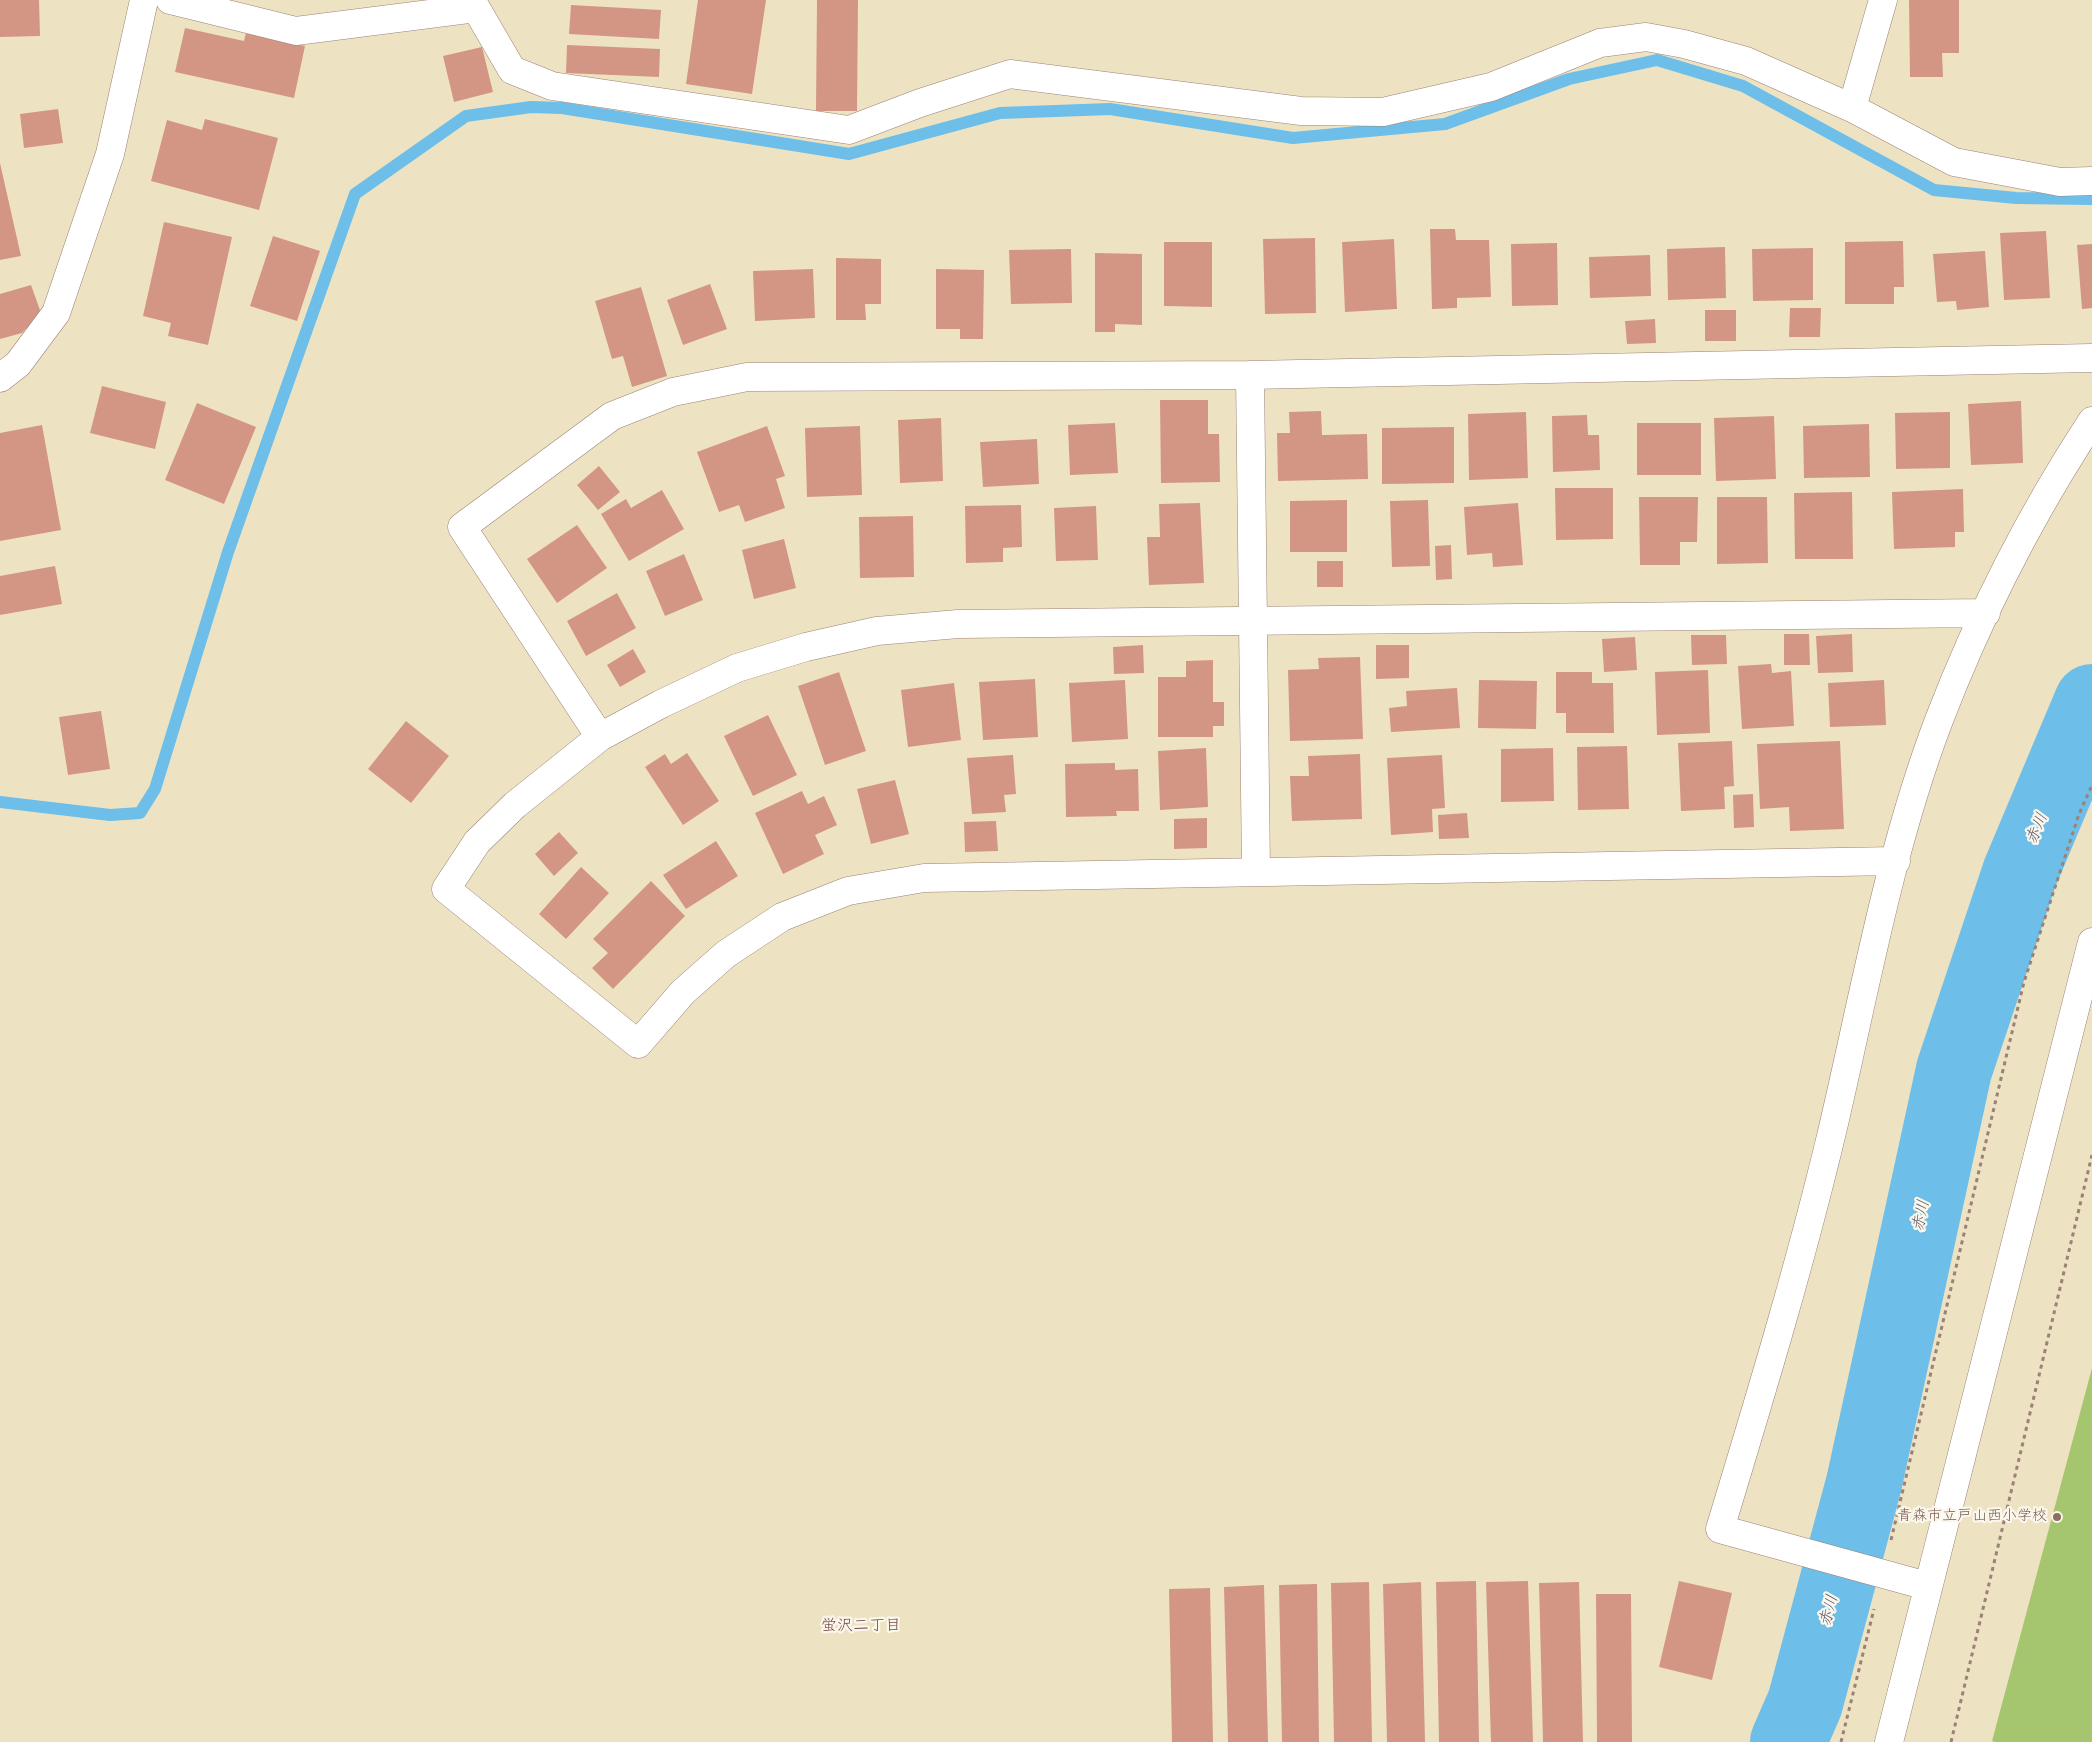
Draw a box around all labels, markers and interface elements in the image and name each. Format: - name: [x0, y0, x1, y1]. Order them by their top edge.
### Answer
- water label: 赤川: [2023, 811, 2053, 847]
- water label: 赤川: [1909, 1198, 1935, 1234]
- place label: 青森市立戸山西小学校: [1897, 1508, 2047, 1526]
- marker: 青森市立戸山西小学校: [2051, 1511, 2063, 1523]
- water label: 赤川: [1817, 1593, 1843, 1629]
- district label: 蛍沢二丁目: [821, 1617, 901, 1637]

